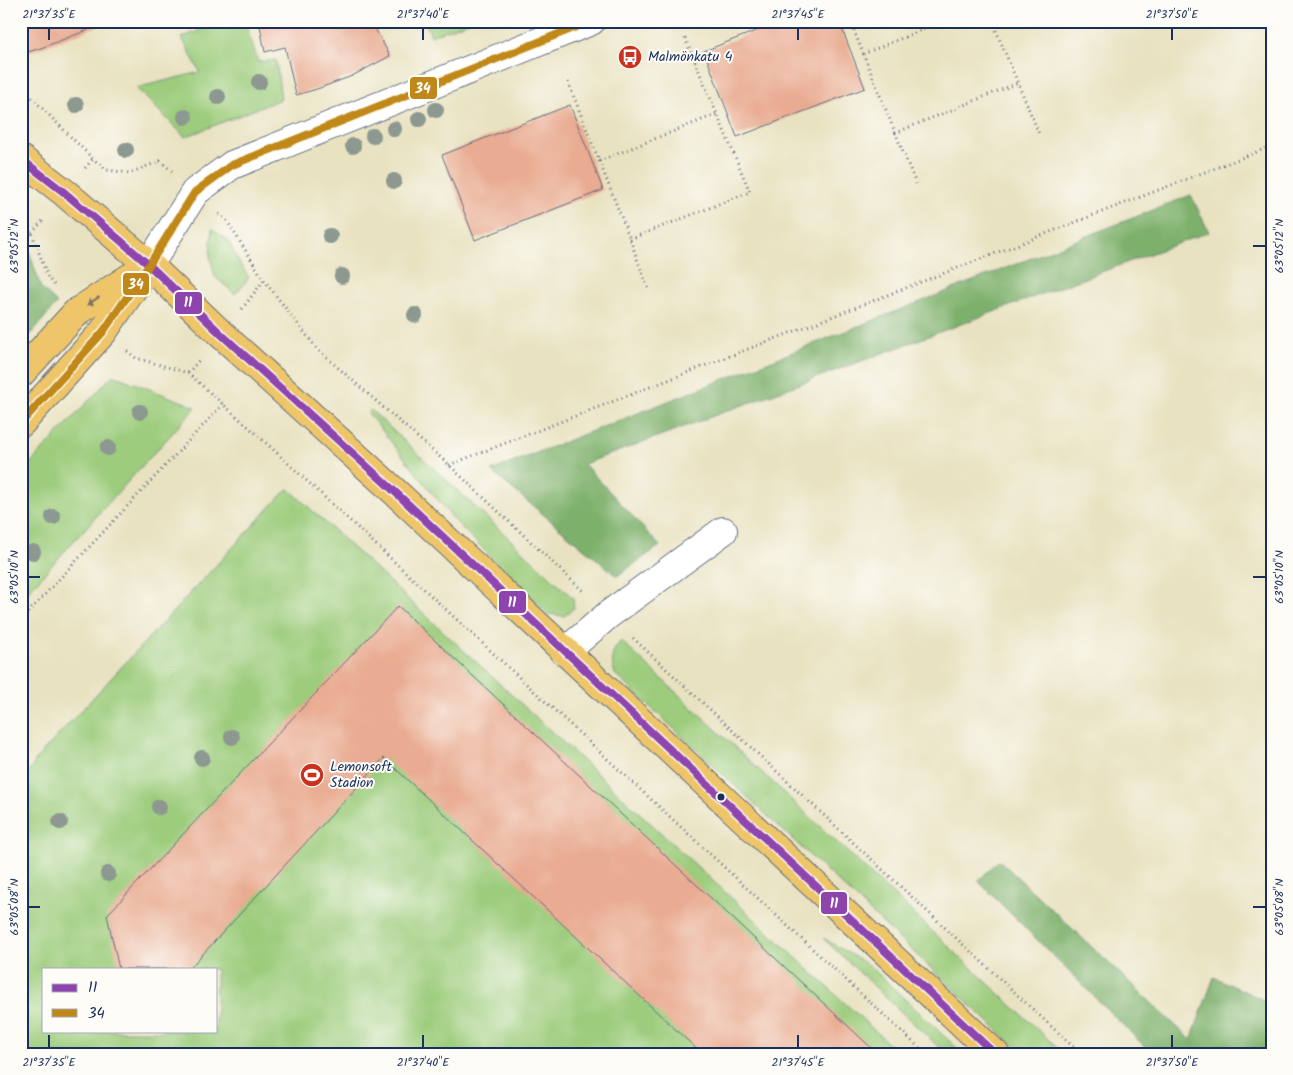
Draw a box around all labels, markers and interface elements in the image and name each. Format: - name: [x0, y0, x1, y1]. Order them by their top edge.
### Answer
- text: 21°37'35"E: [22, 5, 77, 24]
- text: 21°37'40"E: [397, 5, 450, 24]
- text: 21°37'45"E: [772, 5, 825, 24]
- text: 21°37'50"E: [1146, 5, 1199, 24]
- bus stop icon: Malmönkatu 4: [617, 44, 643, 70]
- place label: Malmönkatu 4: [648, 46, 733, 68]
- line badge: 34: [409, 76, 438, 100]
- text: 34: [414, 78, 431, 100]
- text: 63°05'12"N: [5, 219, 24, 273]
- text: 63°05'12"N: [1270, 219, 1289, 273]
- line badge: 34: [122, 272, 150, 296]
- text: 34: [127, 274, 144, 296]
- line badge: 11: [174, 291, 203, 315]
- text: 11: [184, 292, 193, 314]
- one-way arrow: [87, 297, 100, 306]
- text: 63°05'10"N: [5, 550, 24, 604]
- text: 63°05'10"N: [1270, 550, 1289, 604]
- line badge: 11: [498, 590, 527, 614]
- text: 11: [508, 592, 517, 614]
- place label: Lemonsoft Stadion: [330, 756, 392, 794]
- sports icon: Lemonsoft Stadion: [299, 762, 325, 788]
- unlabelled marker: [716, 792, 726, 802]
- text: 63°05'08"N: [5, 878, 24, 936]
- text: 63°05'08"N: [1270, 878, 1289, 936]
- line badge: 11: [820, 891, 848, 915]
- text: 11: [830, 893, 839, 915]
- legend: [42, 968, 218, 1032]
- text: 11: [88, 976, 98, 1000]
- text: 34: [88, 1002, 105, 1026]
- text: 21°37'35"E: [22, 1053, 77, 1072]
- text: 21°37'40"E: [397, 1053, 450, 1072]
- text: 21°37'45"E: [772, 1053, 825, 1072]
- text: 21°37'50"E: [1146, 1053, 1199, 1072]

